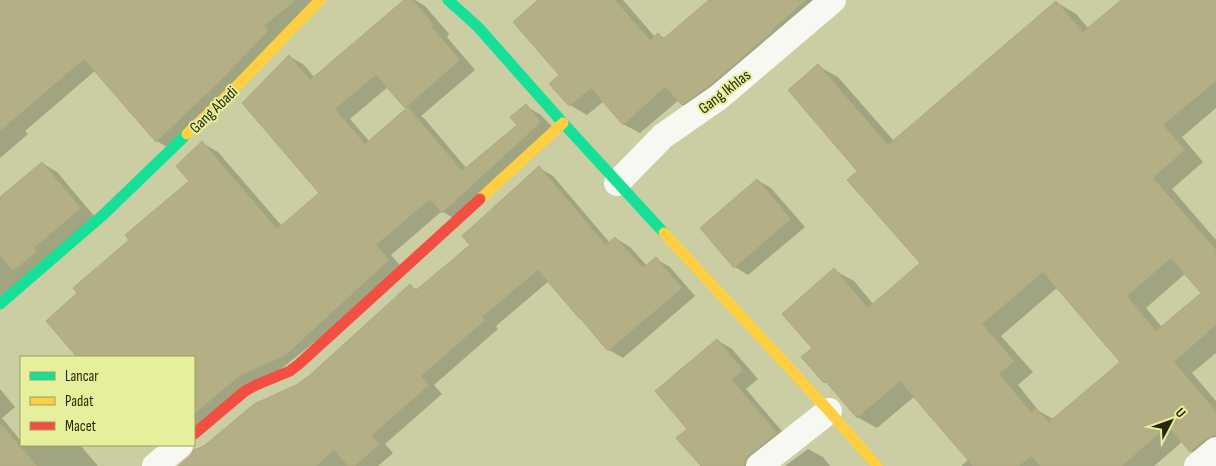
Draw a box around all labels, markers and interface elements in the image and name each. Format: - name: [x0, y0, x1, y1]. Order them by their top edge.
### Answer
- street label: Gang Ikhlas: [695, 66, 755, 118]
- street label: Gang Abadi: [186, 83, 242, 138]
- legend: [20, 356, 195, 446]
- text: Lancar: [65, 367, 99, 386]
- text: Padat: [65, 392, 94, 411]
- north arrow: [1146, 396, 1196, 446]
- text: U: [1172, 404, 1189, 421]
- text: Macet: [65, 417, 97, 436]

